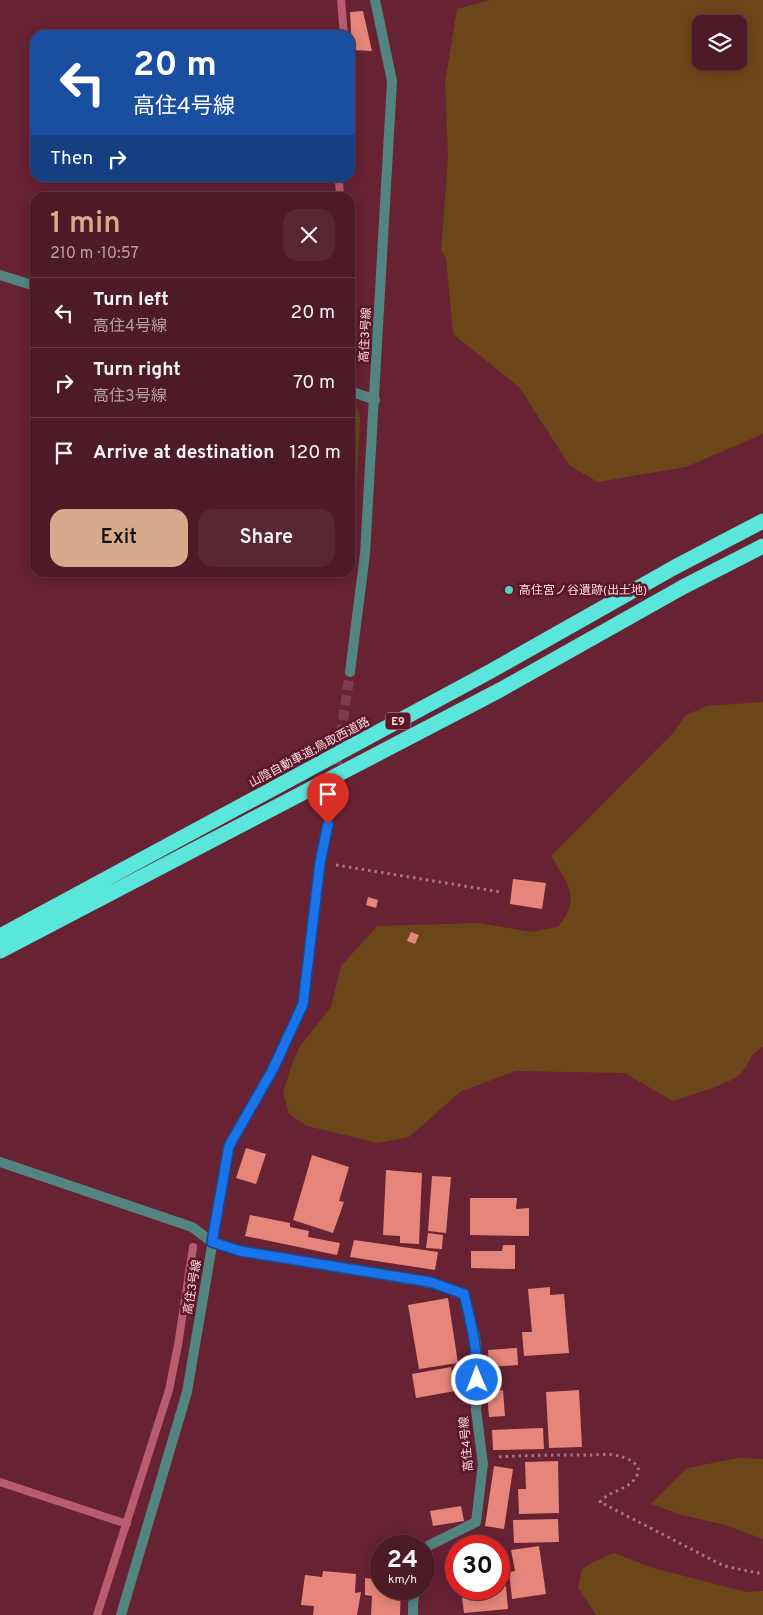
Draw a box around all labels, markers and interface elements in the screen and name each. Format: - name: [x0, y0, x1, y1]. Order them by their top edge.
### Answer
- map controls: [692, 15, 747, 70]
- button: layers: [692, 15, 747, 70]
- text: 20 m: [133, 44, 217, 88]
- icon: left: [50, 50, 115, 115]
- text: 高住4号線: [133, 94, 235, 121]
- icon: right: [103, 145, 131, 173]
- text: Then: [50, 147, 93, 171]
- text: 1 min: [50, 206, 121, 243]
- button: close: [283, 209, 335, 261]
- text: 210 m · 10:57: [50, 244, 139, 264]
- text: Turn left: [93, 288, 169, 312]
- icon: left: [50, 299, 78, 327]
- text: 20 m: [291, 301, 335, 325]
- street label: 高住3号線: [357, 307, 375, 363]
- text: 高住4号線: [93, 317, 167, 337]
- text: Turn right: [93, 358, 181, 382]
- icon: right: [50, 369, 78, 397]
- text: 70 m: [293, 371, 335, 395]
- text: 高住3号線: [93, 387, 167, 407]
- icon: arrive: [50, 439, 78, 467]
- text: Arrive at destination: [93, 441, 274, 465]
- text: 120 m: [289, 441, 341, 465]
- button: Exit: [50, 509, 188, 567]
- button: Share: [198, 509, 335, 567]
- place label: 高住宮ノ谷遺跡(出土地): [519, 583, 647, 599]
- marker: 高住宮ノ谷遺跡(出土地): [503, 584, 515, 596]
- road number: E9: [386, 712, 410, 729]
- street label: 山陰自動車道;鳥取西道路: [246, 714, 373, 792]
- pin: [307, 773, 349, 824]
- icon: arrive: [314, 780, 342, 808]
- street label: 高住3号線: [180, 1259, 206, 1316]
- position arrow: [450, 1353, 502, 1405]
- street label: 高住4号線: [457, 1416, 477, 1472]
- speed limit sign: 30: [445, 1535, 510, 1600]
- text: 24: [387, 1545, 418, 1577]
- text: km/h: [388, 1572, 417, 1588]

